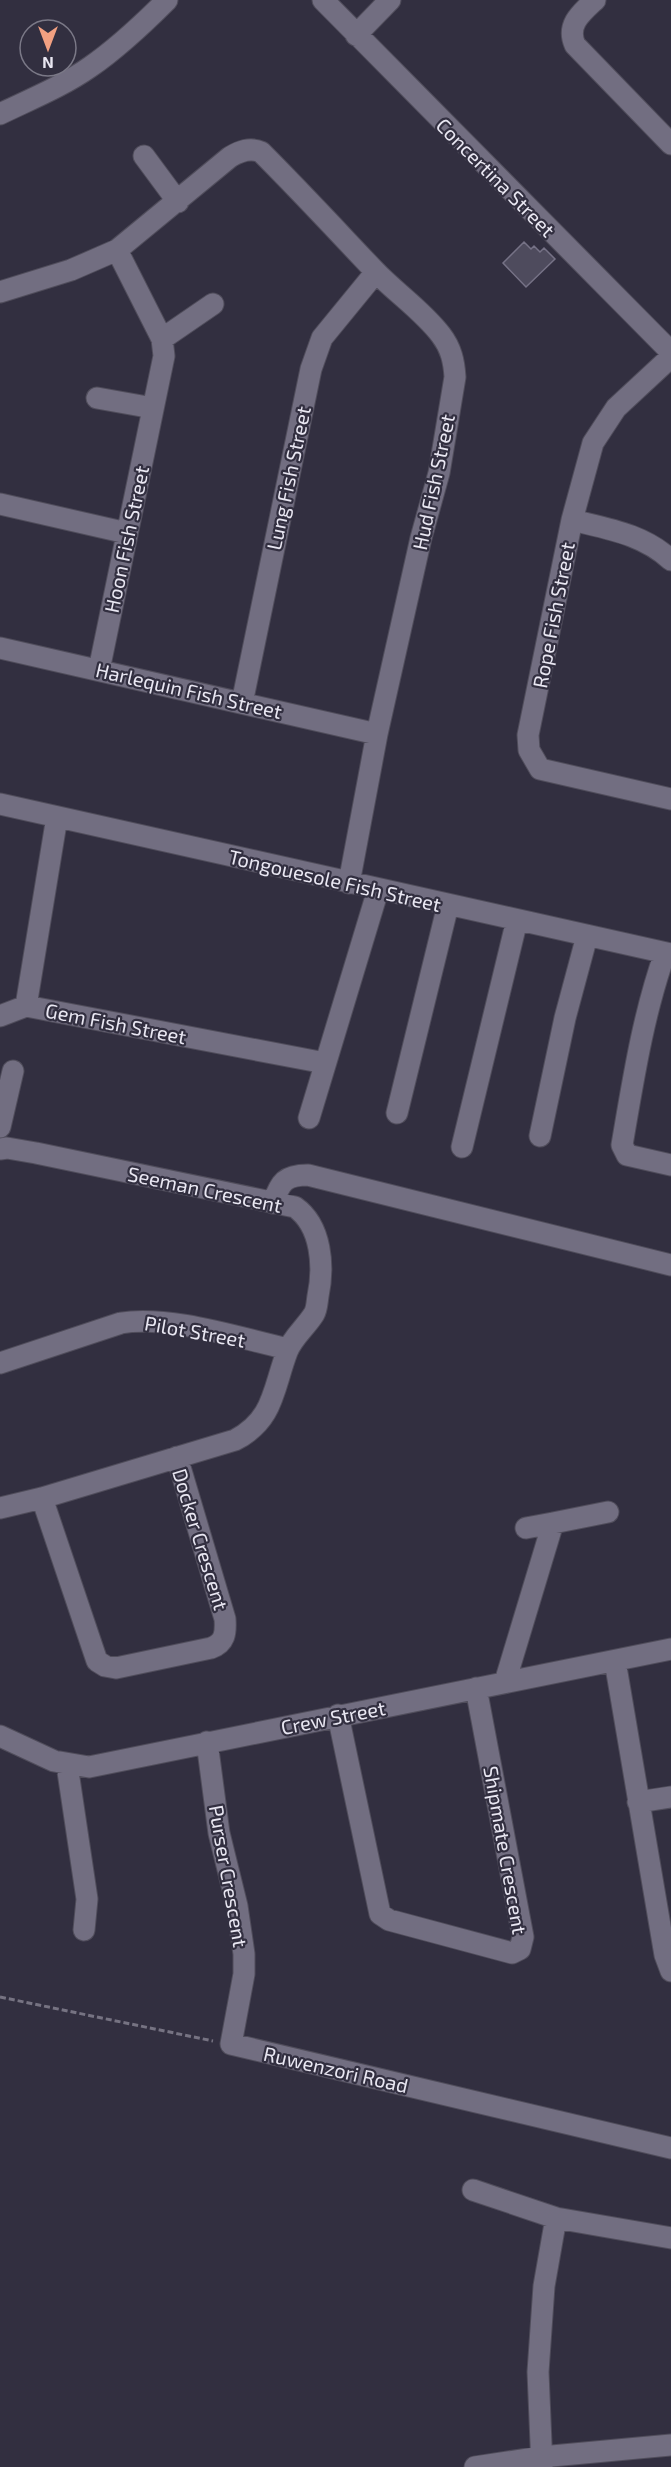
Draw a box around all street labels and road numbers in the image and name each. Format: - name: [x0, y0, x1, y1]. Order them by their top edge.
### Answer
- street label: Concertina Street: [432, 113, 561, 242]
- street label: Lung Fish Street: [261, 403, 315, 552]
- street label: Hud Fish Street: [407, 412, 459, 552]
- street label: Hoon Fish Street: [99, 463, 153, 615]
- street label: Rope Fish Street: [527, 540, 579, 690]
- street label: Harlequin Fish Street: [94, 657, 285, 723]
- street label: Tongouesole Fish Street: [226, 844, 444, 916]
- street label: Gem Fish Street: [44, 998, 189, 1048]
- street label: Seeman Crescent: [126, 1161, 285, 1217]
- street label: Pilot Street: [143, 1310, 248, 1352]
- street label: Docker Crescent: [168, 1465, 234, 1613]
- street label: Crew Street: [279, 1695, 388, 1739]
- street label: Shipmate Crescent: [479, 1764, 533, 1936]
- street label: Purser Crescent: [205, 1803, 253, 1949]
- street label: Ruwenzori Road: [261, 2041, 411, 2097]

